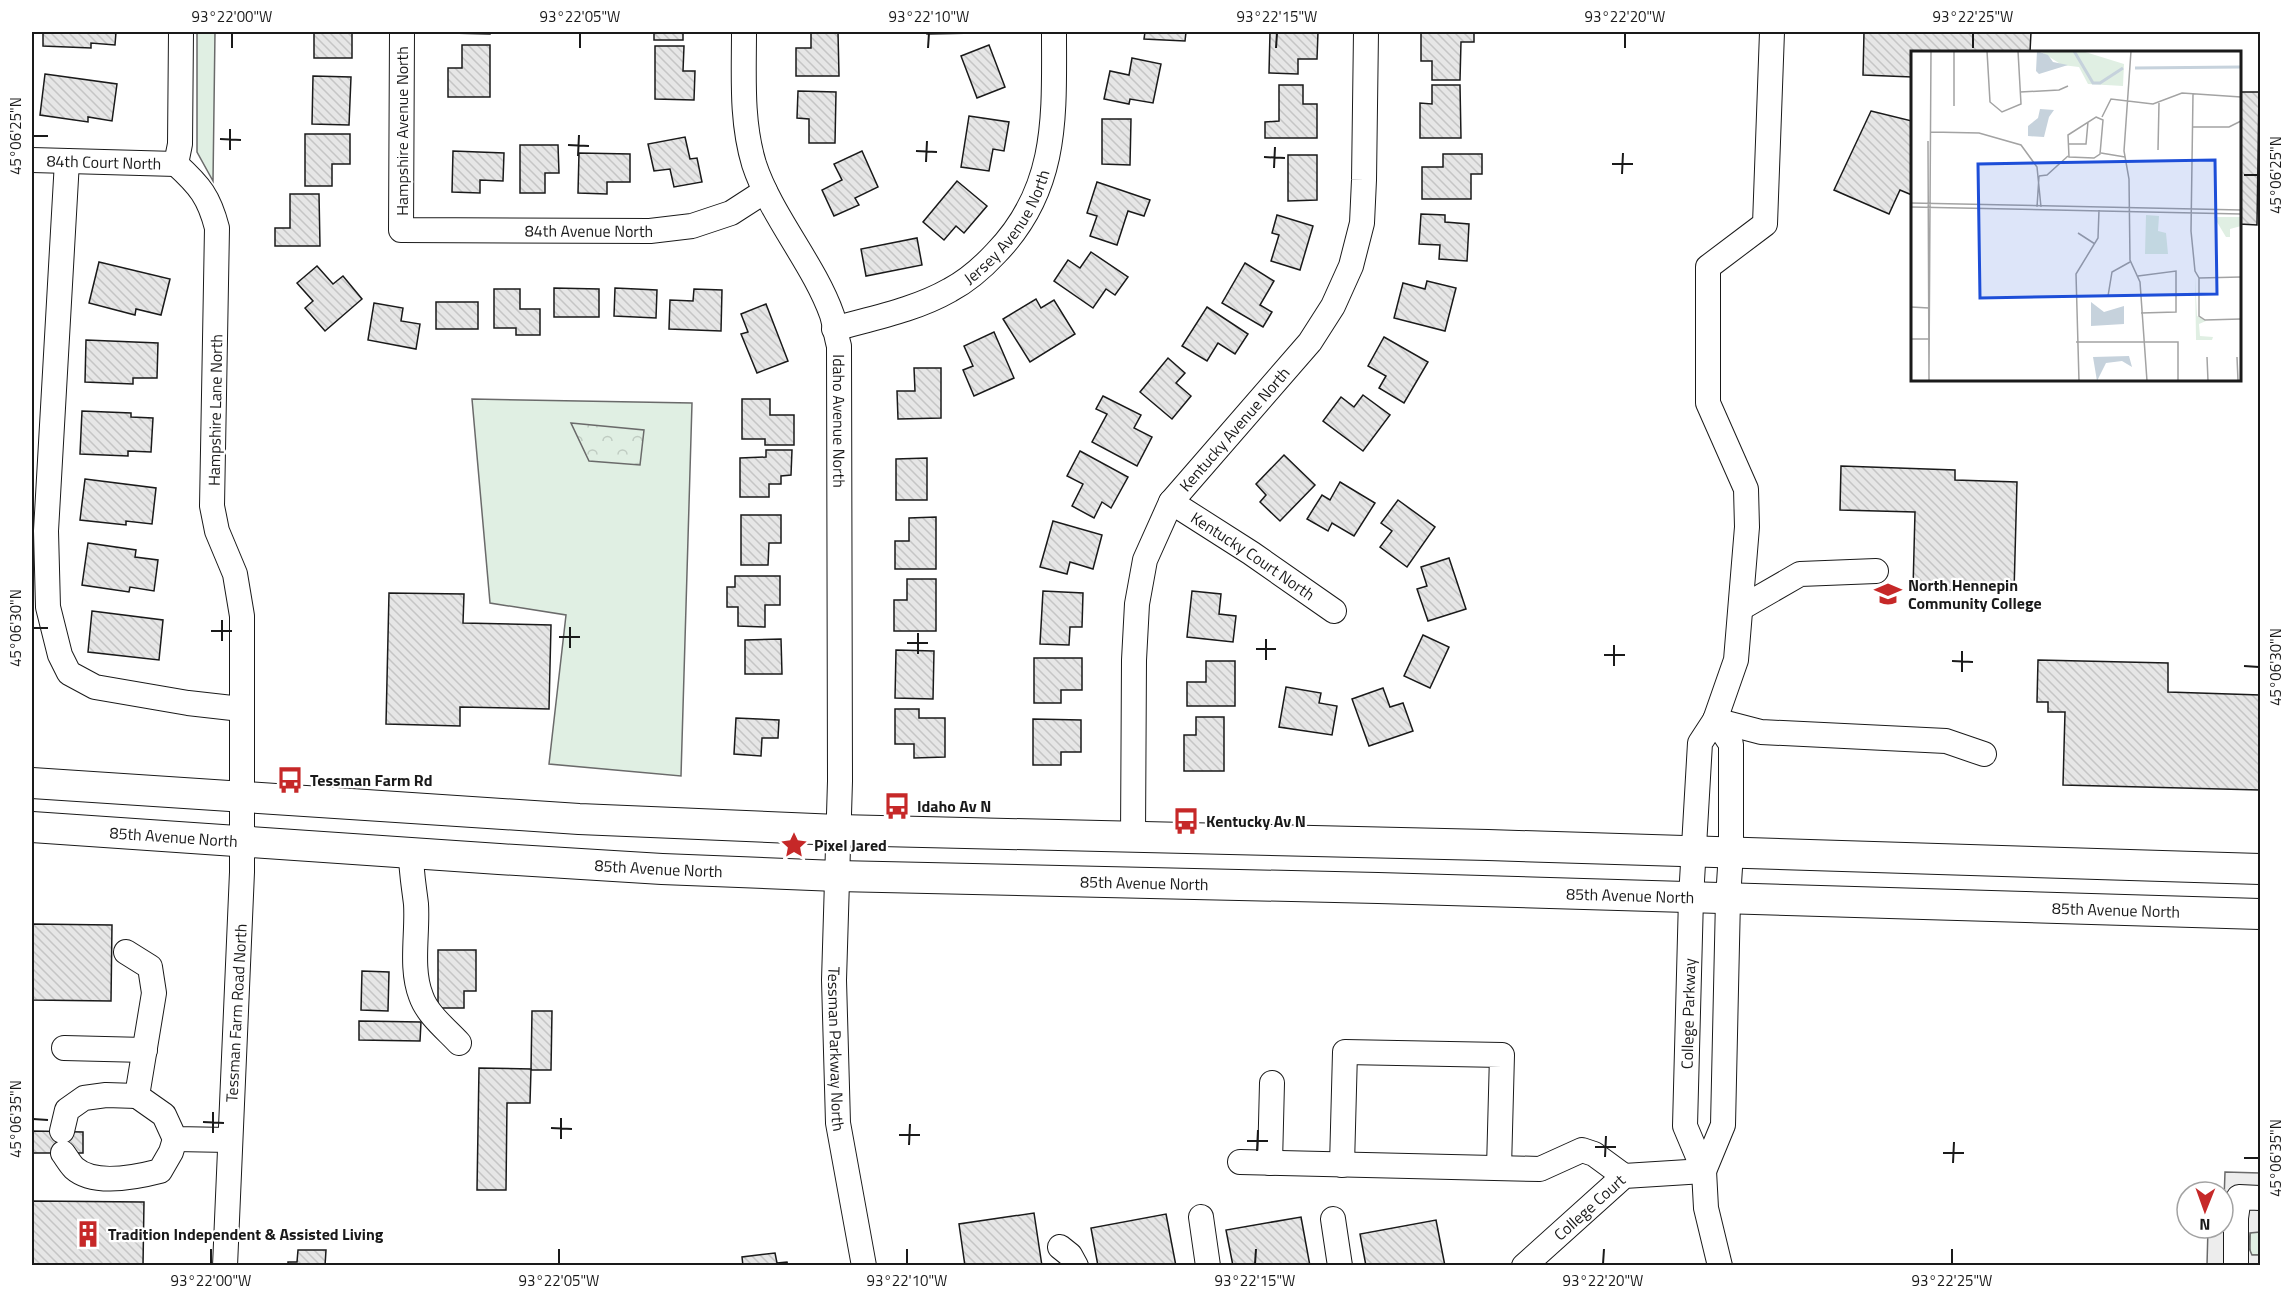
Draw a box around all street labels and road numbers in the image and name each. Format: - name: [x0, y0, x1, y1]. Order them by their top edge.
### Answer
- street label: Hampshire Avenue North: [390, 46, 414, 216]
- street label: 84th Court North: [46, 148, 162, 176]
- street label: Jersey Avenue North: [959, 167, 1055, 290]
- street label: 84th Avenue North: [525, 218, 653, 243]
- street label: Hampshire Lane North: [202, 334, 228, 486]
- street label: Idaho Avenue North: [827, 354, 851, 488]
- street label: Kentucky Avenue North: [1173, 361, 1295, 497]
- street label: Kentucky Court North: [1186, 506, 1320, 606]
- street label: 85th Avenue North: [109, 820, 238, 853]
- street label: 85th Avenue North: [594, 853, 723, 883]
- street label: 85th Avenue North: [1080, 869, 1209, 896]
- street label: 85th Avenue North: [1566, 882, 1695, 909]
- street label: 85th Avenue North: [2052, 896, 2180, 924]
- street label: Tessman Farm Road North: [219, 923, 253, 1103]
- street label: College Parkway: [1675, 958, 1701, 1069]
- street label: Tessman Parkway North: [822, 966, 851, 1133]
- street label: College Court: [1548, 1168, 1631, 1246]

